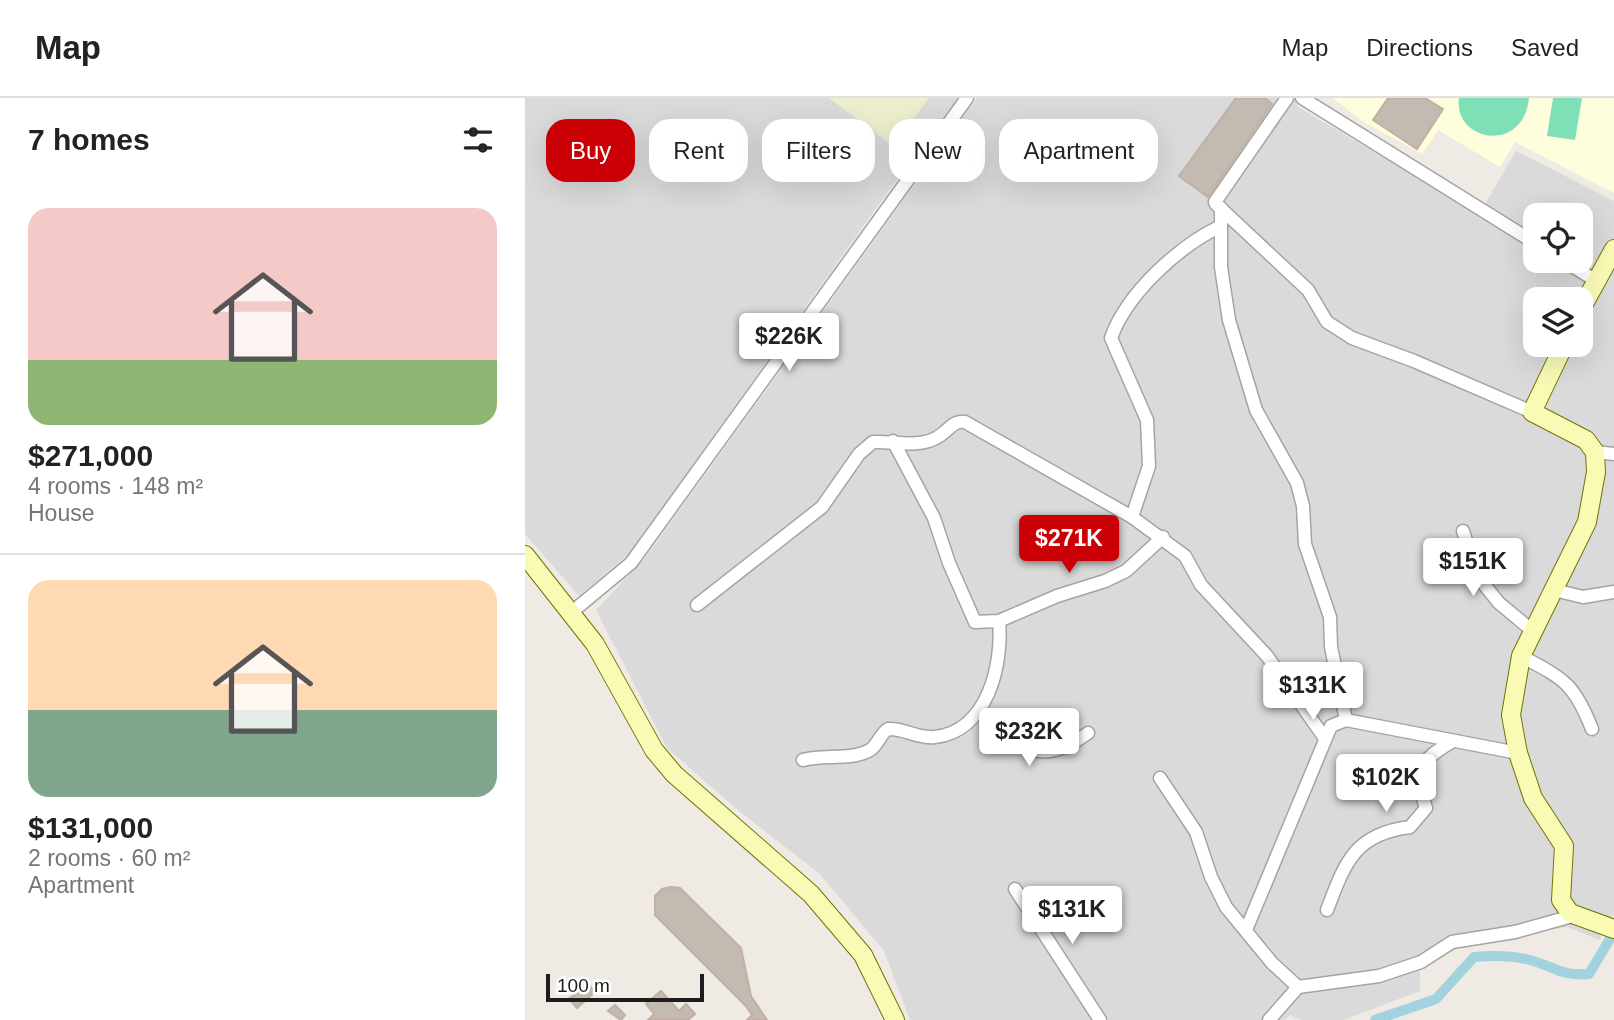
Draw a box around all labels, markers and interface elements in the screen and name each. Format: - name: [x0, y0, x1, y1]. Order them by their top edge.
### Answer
- text: Map: [35, 29, 101, 66]
- text: Map: [1282, 34, 1328, 61]
- text: Directions: [1366, 34, 1473, 61]
- text: Saved: [1511, 34, 1579, 61]
- chip: Buy: [546, 119, 635, 182]
- chip: Rent: [649, 119, 748, 182]
- chip: Filters: [762, 119, 875, 182]
- chip: New: [889, 119, 985, 182]
- chip: Apartment: [999, 119, 1158, 182]
- icon: filters: [459, 121, 497, 159]
- text: 7 homes: [28, 123, 150, 156]
- map controls: [1523, 203, 1593, 357]
- button: locate: [1523, 203, 1593, 273]
- icon: home: [200, 254, 326, 380]
- button: layers: [1523, 287, 1593, 357]
- pin: $226K: [740, 314, 838, 373]
- text: $226K: [755, 323, 823, 349]
- text: $271,000: [28, 439, 153, 472]
- text: 4 rooms · 148 m²: [28, 473, 203, 499]
- text: House: [28, 500, 94, 526]
- pin: $271K: [1020, 516, 1118, 575]
- text: $271K: [1035, 525, 1103, 551]
- pin: $151K: [1424, 538, 1522, 598]
- text: $151K: [1439, 548, 1507, 574]
- icon: home: [200, 626, 326, 752]
- pin: $131K: [1264, 662, 1362, 722]
- text: $131K: [1279, 672, 1347, 698]
- pin: $232K: [980, 708, 1078, 768]
- text: $232K: [995, 718, 1063, 744]
- pin: $102K: [1337, 754, 1435, 814]
- text: $102K: [1352, 764, 1420, 790]
- text: $131,000: [28, 811, 153, 844]
- text: 2 rooms · 60 m²: [28, 845, 190, 871]
- text: Apartment: [28, 872, 134, 898]
- pin: $131K: [1023, 886, 1121, 946]
- text: $131K: [1038, 896, 1106, 922]
- scale bar: [546, 971, 703, 1003]
- text: 100 m: [557, 975, 610, 996]

